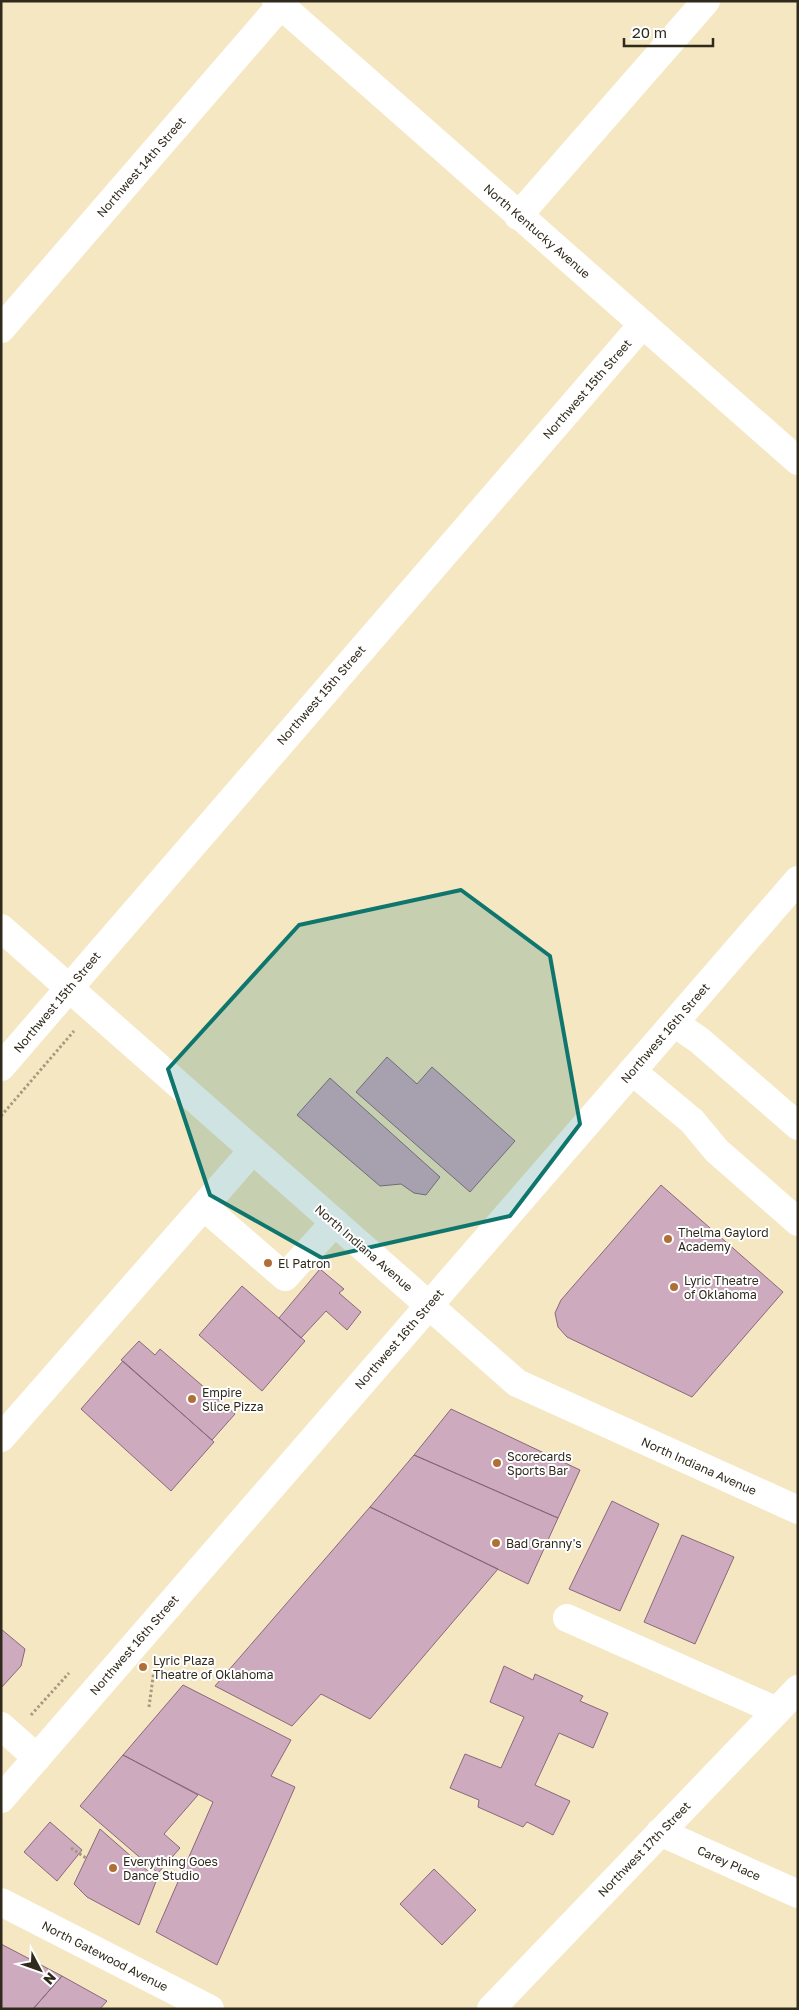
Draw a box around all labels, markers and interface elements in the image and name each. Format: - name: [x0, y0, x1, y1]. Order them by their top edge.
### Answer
- scale bar: [624, 15, 713, 47]
- text: 20 m: [632, 23, 667, 41]
- street label: Northwest 14th Street: [93, 114, 189, 220]
- street label: North Kentucky Avenue: [481, 181, 593, 281]
- street label: Northwest 15th Street: [540, 336, 635, 442]
- street label: Northwest 15th Street: [274, 642, 369, 748]
- street label: Northwest 15th Street: [10, 948, 104, 1056]
- street label: Northwest 16th Street: [617, 980, 713, 1086]
- street label: North Indiana Avenue: [312, 1202, 416, 1295]
- place label: Thelma Gaylord Academy: [678, 1225, 769, 1254]
- marker: Thelma Gaylord Academy: [662, 1233, 674, 1245]
- place label: El Patron: [278, 1256, 331, 1271]
- marker: El Patron: [262, 1257, 274, 1269]
- place label: Lyric Theatre of Oklahoma: [684, 1273, 759, 1302]
- marker: Lyric Theatre of Oklahoma: [668, 1281, 680, 1293]
- street label: Northwest 16th Street: [351, 1286, 447, 1392]
- place label: Empire Slice Pizza: [202, 1385, 263, 1414]
- marker: Empire Slice Pizza: [186, 1393, 198, 1405]
- street label: North Indiana Avenue: [639, 1434, 759, 1498]
- place label: Scorecards Sports Bar: [507, 1449, 572, 1478]
- marker: Scorecards Sports Bar: [491, 1457, 503, 1469]
- place label: Bad Granny's: [506, 1536, 582, 1551]
- marker: Bad Granny's: [490, 1537, 502, 1549]
- street label: Northwest 16th Street: [86, 1592, 182, 1698]
- place label: Lyric Plaza Theatre of Oklahoma: [153, 1653, 273, 1682]
- marker: Lyric Plaza Theatre of Oklahoma: [137, 1661, 149, 1673]
- street label: Northwest 17th Street: [595, 1798, 694, 1900]
- street label: Carey Place: [695, 1842, 763, 1884]
- place label: Everything Goes Dance Studio: [123, 1854, 218, 1883]
- marker: Everything Goes Dance Studio: [107, 1862, 119, 1874]
- street label: North Gatewood Avenue: [39, 1918, 171, 1994]
- north arrow: [15, 1945, 65, 1995]

